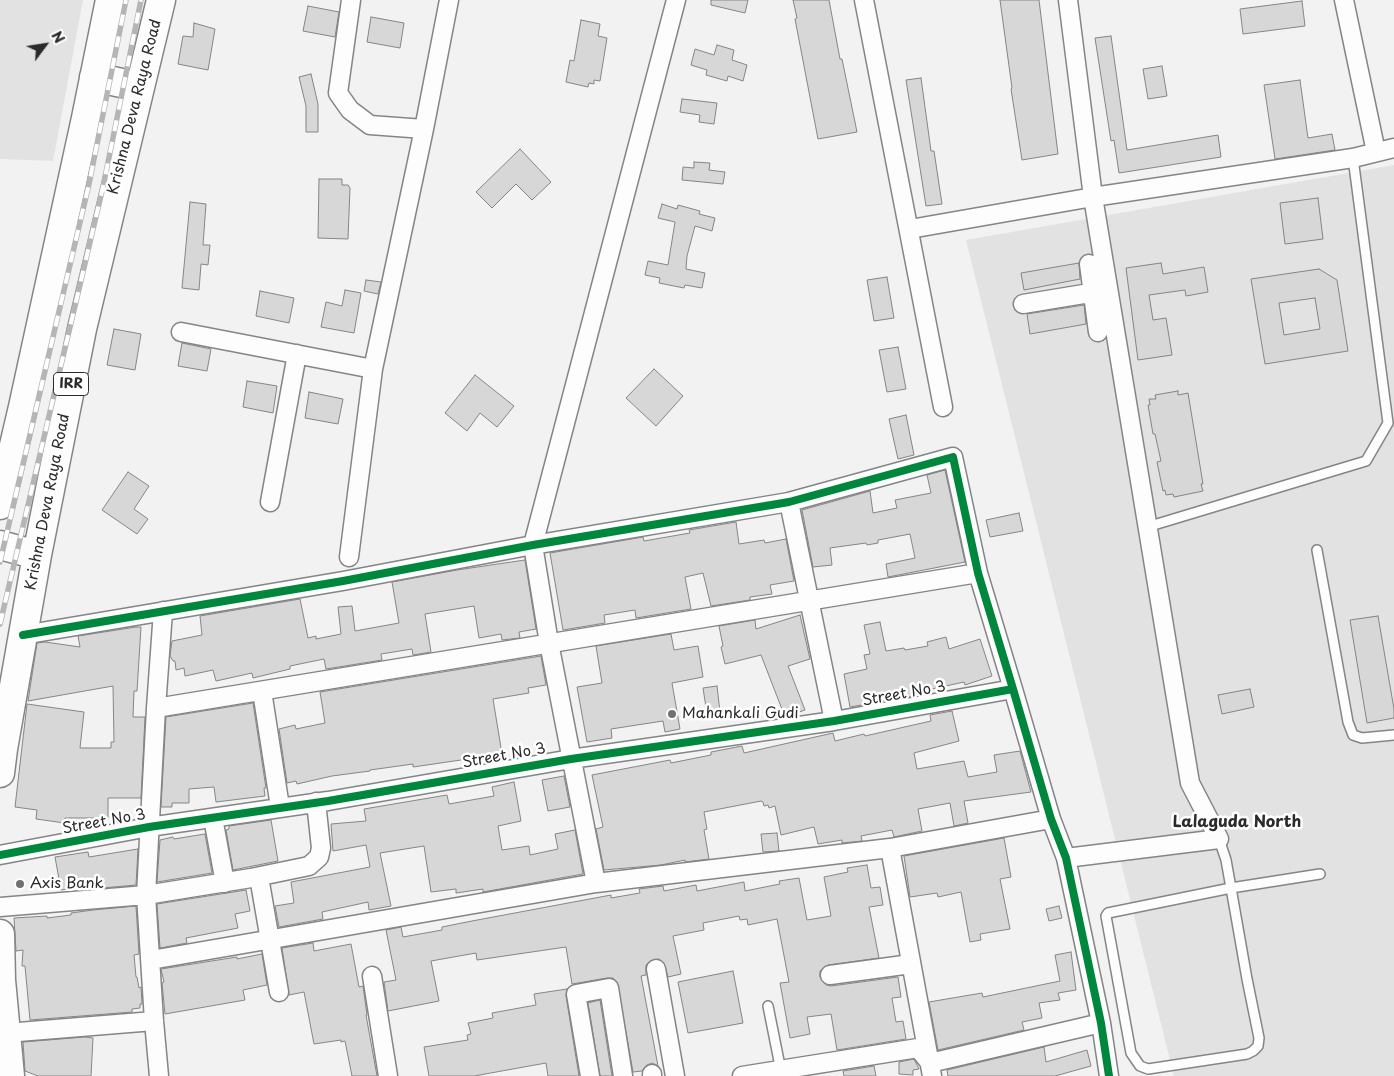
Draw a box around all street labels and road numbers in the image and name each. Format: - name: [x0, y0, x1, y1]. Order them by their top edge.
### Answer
- street label: Krishna Deva Raya Road: [105, 18, 165, 196]
- road number: IRR: [54, 372, 88, 396]
- street label: Krishna Deva Raya Road: [22, 412, 74, 592]
- street label: Street No 3: [861, 678, 947, 710]
- street label: Street No 3: [461, 740, 547, 772]
- street label: Street No 3: [61, 806, 147, 838]

